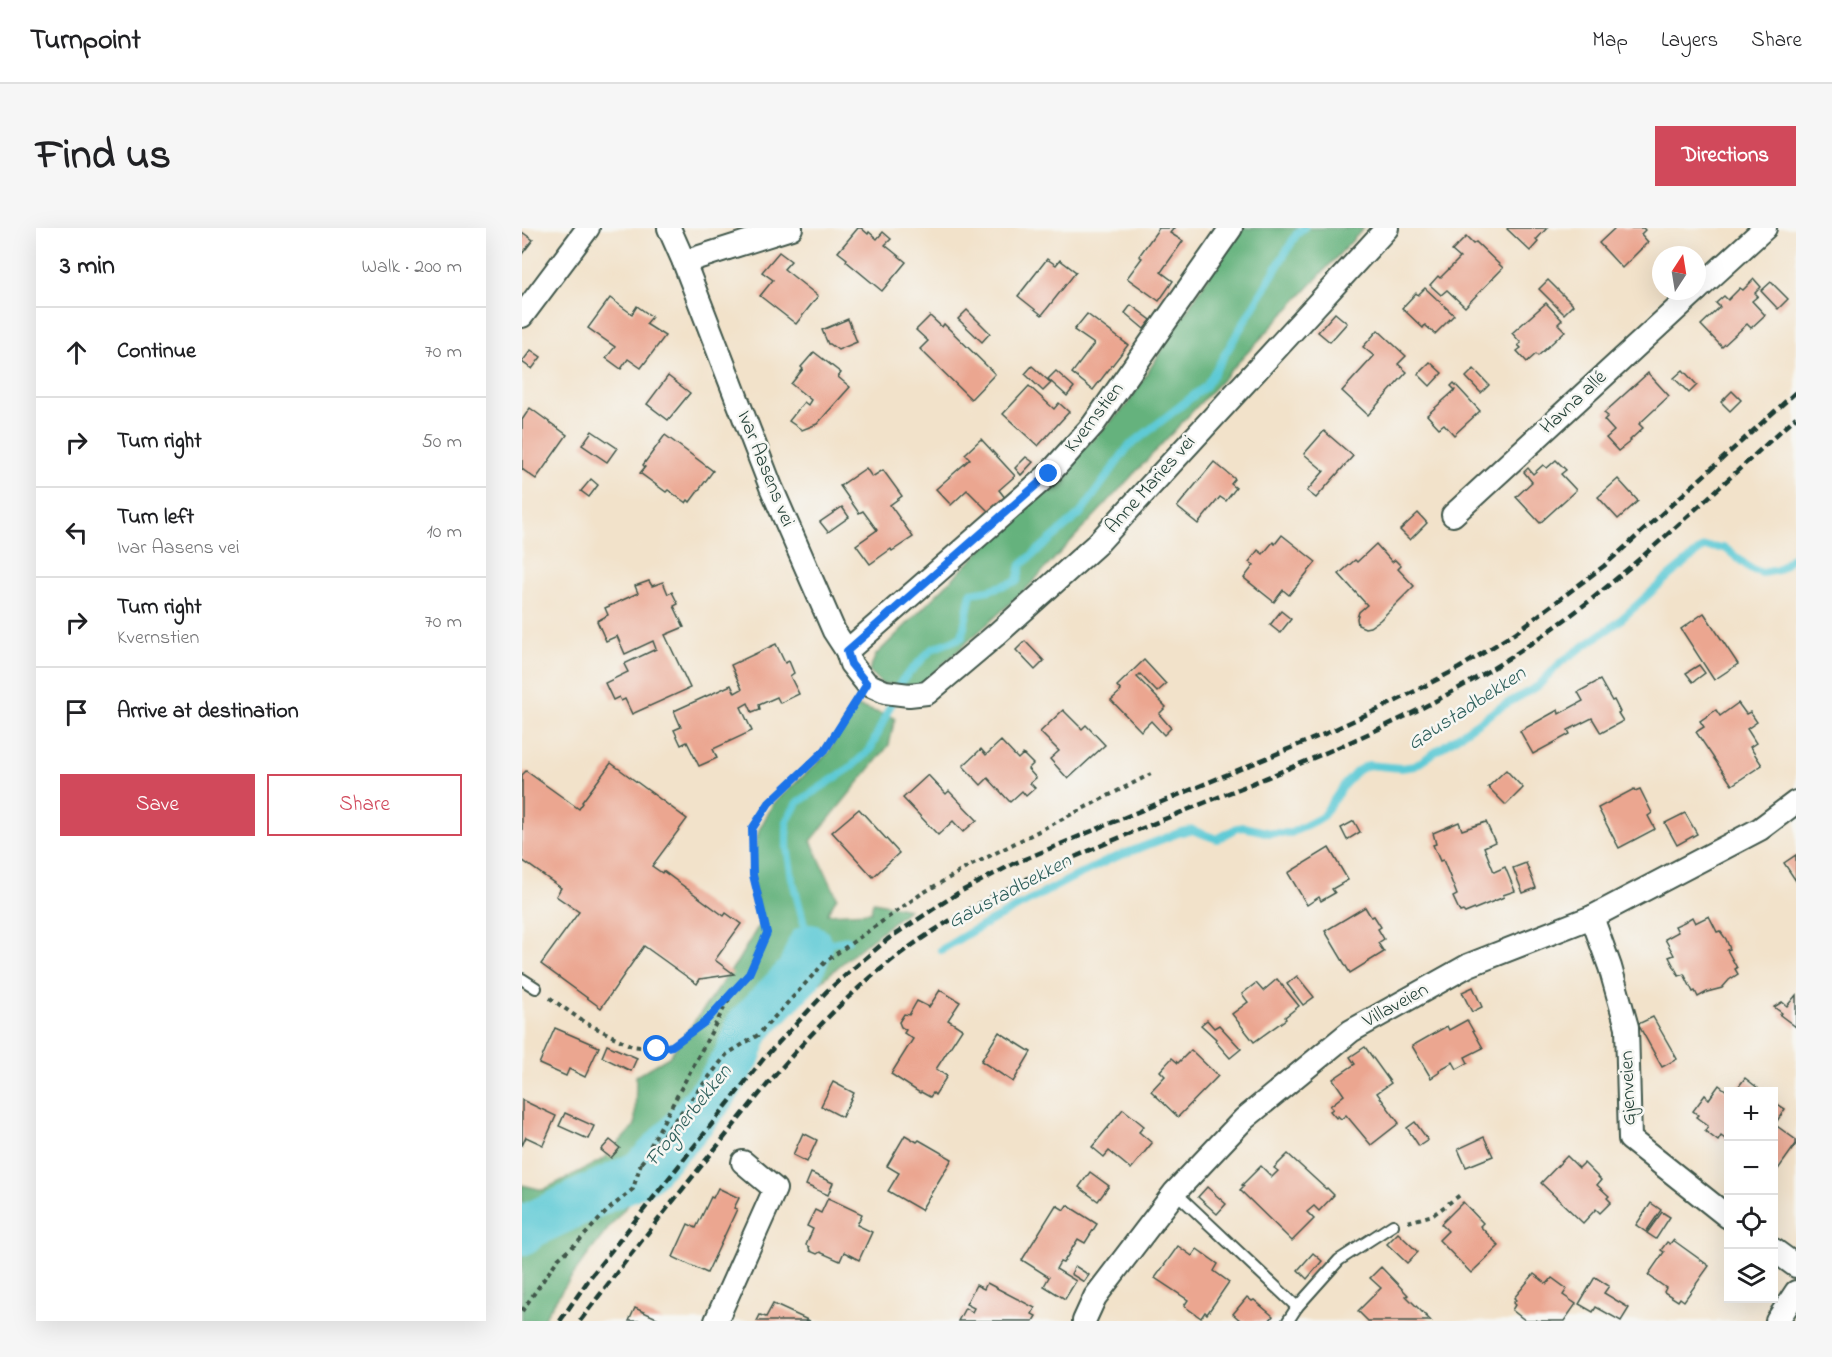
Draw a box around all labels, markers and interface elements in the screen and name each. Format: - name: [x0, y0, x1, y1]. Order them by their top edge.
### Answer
- text: Turnpoint: [30, 21, 141, 62]
- text: Map: [1592, 26, 1628, 56]
- text: Layers: [1661, 26, 1718, 56]
- text: Share: [1751, 26, 1802, 56]
- text: Find us: [36, 126, 171, 187]
- button: Directions: [1655, 126, 1796, 186]
- north arrow: [1652, 246, 1706, 300]
- text: 3 min: [60, 248, 115, 286]
- text: Walk · 200 m: [362, 253, 462, 282]
- icon: ahead: [60, 336, 93, 369]
- text: Continue: [117, 336, 196, 368]
- text: 70 m: [425, 338, 462, 367]
- street label: Havna allé: [1534, 364, 1614, 442]
- street label: Kvernstien: [1058, 377, 1132, 459]
- street label: Ivar Aasens vei: [729, 407, 801, 531]
- icon: right: [60, 426, 93, 459]
- text: Turn right: [117, 426, 202, 458]
- text: 50 m: [421, 428, 462, 457]
- street label: Anne Maries vei: [1099, 429, 1203, 541]
- route end: [1035, 460, 1061, 486]
- text: Turn left: [117, 502, 194, 534]
- icon: left: [60, 516, 93, 549]
- text: 10 m: [426, 518, 462, 547]
- text: Ivar Aasens vei: [117, 534, 240, 563]
- text: Turn right: [117, 592, 202, 624]
- icon: right: [60, 606, 93, 639]
- text: 70 m: [425, 608, 462, 637]
- text: Kvernstien: [117, 624, 199, 653]
- water label: Gaustadbekken: [1402, 659, 1533, 759]
- icon: arrive: [60, 696, 93, 729]
- text: Arrive at destination: [117, 696, 299, 728]
- button: Save: [60, 774, 255, 836]
- button: Share: [267, 774, 462, 836]
- water label: Gaustadbekken: [943, 847, 1078, 937]
- street label: Villaveien: [1357, 976, 1434, 1036]
- route start: [643, 1035, 669, 1061]
- street label: Gjenveien: [1613, 1050, 1645, 1126]
- water label: Frognerbekken: [638, 1058, 741, 1174]
- map controls: [1724, 1087, 1778, 1303]
- button: +: [1724, 1087, 1778, 1141]
- button: −: [1724, 1141, 1778, 1195]
- button: locate: [1724, 1195, 1778, 1249]
- button: layers: [1724, 1249, 1778, 1303]

